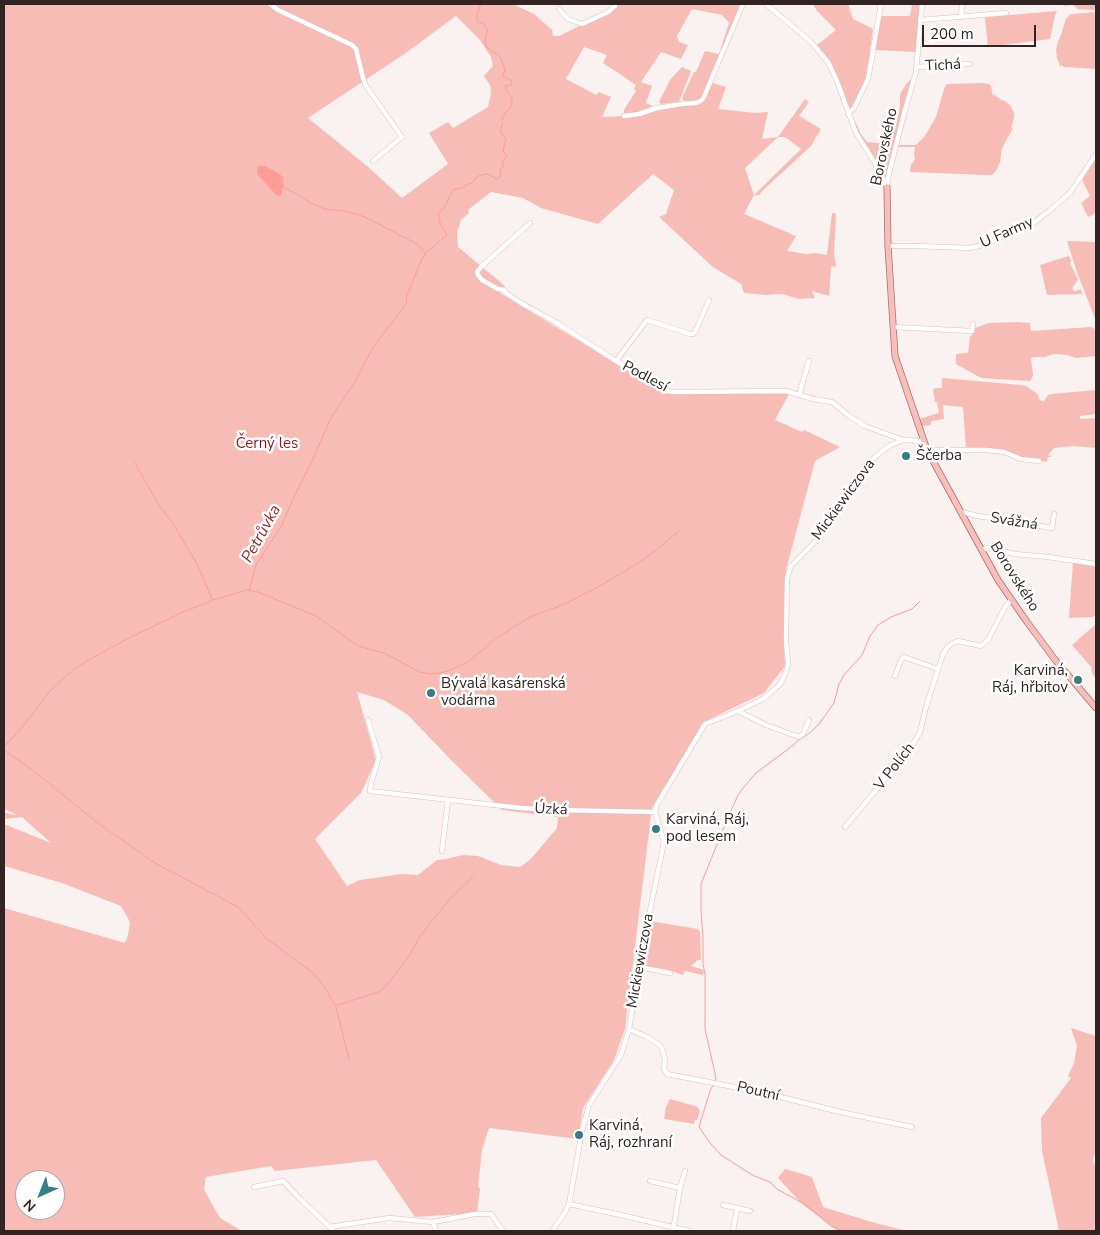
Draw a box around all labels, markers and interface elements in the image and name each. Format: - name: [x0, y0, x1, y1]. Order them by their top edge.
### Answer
- scale bar: [925, 15, 1039, 47]
- text: 200 m: [930, 24, 974, 44]
- street label: Tichá: [925, 56, 961, 76]
- street label: Borovského: [868, 107, 902, 187]
- street label: U Farmy: [978, 213, 1036, 253]
- street label: Podlesí: [619, 357, 671, 397]
- park label: Černý les: [236, 435, 298, 453]
- place label: Ščerba: [916, 447, 962, 465]
- marker: Ščerba: [900, 450, 912, 462]
- street label: Mickiewiczova: [809, 456, 879, 544]
- water label: Petrůvka: [238, 502, 286, 566]
- street label: Svážná: [989, 509, 1039, 535]
- street label: Borovského: [985, 539, 1043, 615]
- place label: Karviná, Ráj, hřbitov: [992, 662, 1068, 697]
- marker: Karviná, Ráj, hřbitov: [1072, 674, 1084, 686]
- place label: Bývalá kasárenská vodárna: [441, 675, 566, 710]
- marker: Bývalá kasárenská vodárna: [425, 687, 437, 699]
- street label: V Polích: [871, 740, 919, 794]
- street label: Úzká: [534, 800, 568, 820]
- place label: Karviná, Ráj, pod lesem: [666, 811, 749, 846]
- marker: Karviná, Ráj, pod lesem: [650, 823, 662, 835]
- street label: Mickiewiczova: [624, 912, 658, 1010]
- street label: Poutní: [735, 1078, 781, 1106]
- place label: Karviná, Ráj, rozhraní: [589, 1117, 672, 1152]
- marker: Karviná, Ráj, rozhraní: [573, 1129, 585, 1141]
- north arrow: [15, 1170, 65, 1220]
- text: N: [20, 1195, 40, 1216]

